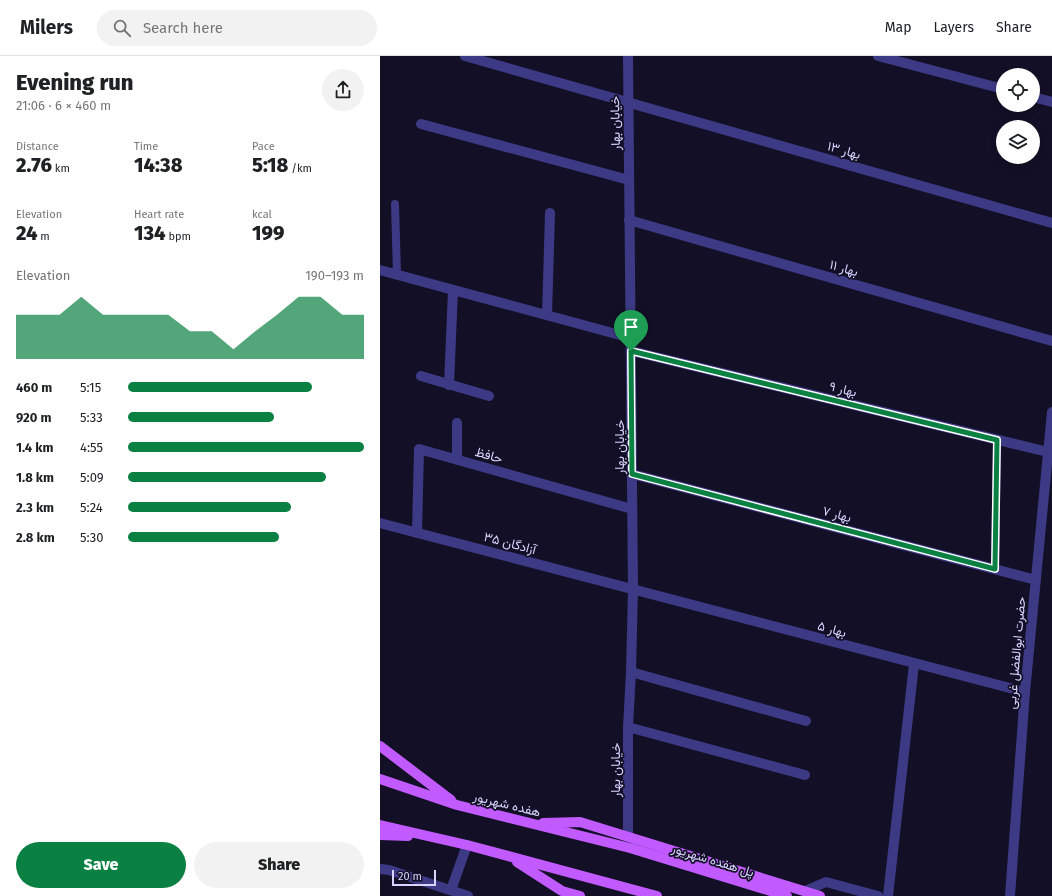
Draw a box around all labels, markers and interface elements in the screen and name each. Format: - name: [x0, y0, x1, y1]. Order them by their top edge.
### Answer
- search box: [97, 10, 377, 46]
- text: Milers: [20, 16, 73, 39]
- icon: search: [111, 17, 133, 39]
- text: Search here: [143, 19, 223, 37]
- text: Map: [885, 19, 911, 36]
- text: Layers: [933, 19, 974, 36]
- text: Share: [996, 19, 1032, 36]
- map controls: [996, 68, 1040, 164]
- button: locate: [996, 68, 1040, 112]
- text: Evening run: [16, 69, 133, 96]
- button: share: [322, 69, 364, 111]
- street label: خیابان بهار: [607, 95, 624, 151]
- text: 21:06 · 6 × 460 m: [16, 98, 111, 113]
- button: layers: [996, 120, 1040, 164]
- street label: بهار ۱۳: [825, 138, 863, 163]
- text: Distance: [16, 140, 59, 153]
- text: Time: [134, 140, 158, 153]
- text: Pace: [252, 140, 275, 153]
- text: 2.76: [16, 153, 52, 177]
- text: 14:38: [134, 153, 182, 177]
- text: 5:18: [252, 153, 288, 177]
- text: km: [52, 162, 70, 175]
- text: /km: [288, 162, 312, 175]
- text: Elevation: [16, 208, 62, 221]
- text: Heart rate: [134, 208, 184, 221]
- text: kcal: [252, 208, 272, 221]
- text: 24: [16, 221, 37, 245]
- text: 134: [134, 221, 165, 245]
- text: 199: [252, 221, 284, 245]
- text: m: [37, 230, 50, 243]
- text: bpm: [165, 230, 191, 243]
- street label: بهار ۱۱: [828, 257, 860, 280]
- text: Elevation: [16, 268, 70, 283]
- text: 190–193 m: [305, 268, 364, 283]
- pin: [614, 310, 648, 351]
- icon: arrive: [620, 316, 642, 338]
- street label: بهار ۹: [827, 378, 858, 401]
- text: 460 m: [16, 380, 52, 395]
- text: 5:15: [80, 380, 101, 395]
- text: 920 m: [16, 410, 51, 425]
- text: 5:33: [80, 410, 103, 425]
- street label: خیابان بهار: [612, 419, 628, 475]
- text: 1.4 km: [16, 440, 53, 455]
- text: 4:55: [80, 440, 103, 455]
- street label: حافظ: [473, 444, 505, 466]
- text: 1.8 km: [16, 470, 54, 485]
- text: 5:09: [80, 470, 104, 485]
- text: 2.3 km: [16, 500, 54, 515]
- text: 5:24: [80, 500, 103, 515]
- street label: بهار ۷: [821, 503, 853, 526]
- street label: آزادگان ۳۵: [482, 529, 539, 558]
- text: 2.8 km: [16, 530, 55, 545]
- text: 5:30: [80, 530, 104, 545]
- street label: حضرت ابوالفضل غربی: [1004, 596, 1029, 710]
- street label: بهار ۵: [816, 618, 848, 641]
- street label: خیابان بهار: [608, 742, 624, 798]
- street label: هفده شهریور: [471, 788, 542, 821]
- street label: پل هفده شهریور: [668, 840, 756, 882]
- button: Save: [16, 842, 186, 888]
- button: Share: [194, 842, 364, 888]
- scale bar: [392, 868, 436, 887]
- text: 20 m: [398, 870, 422, 883]

